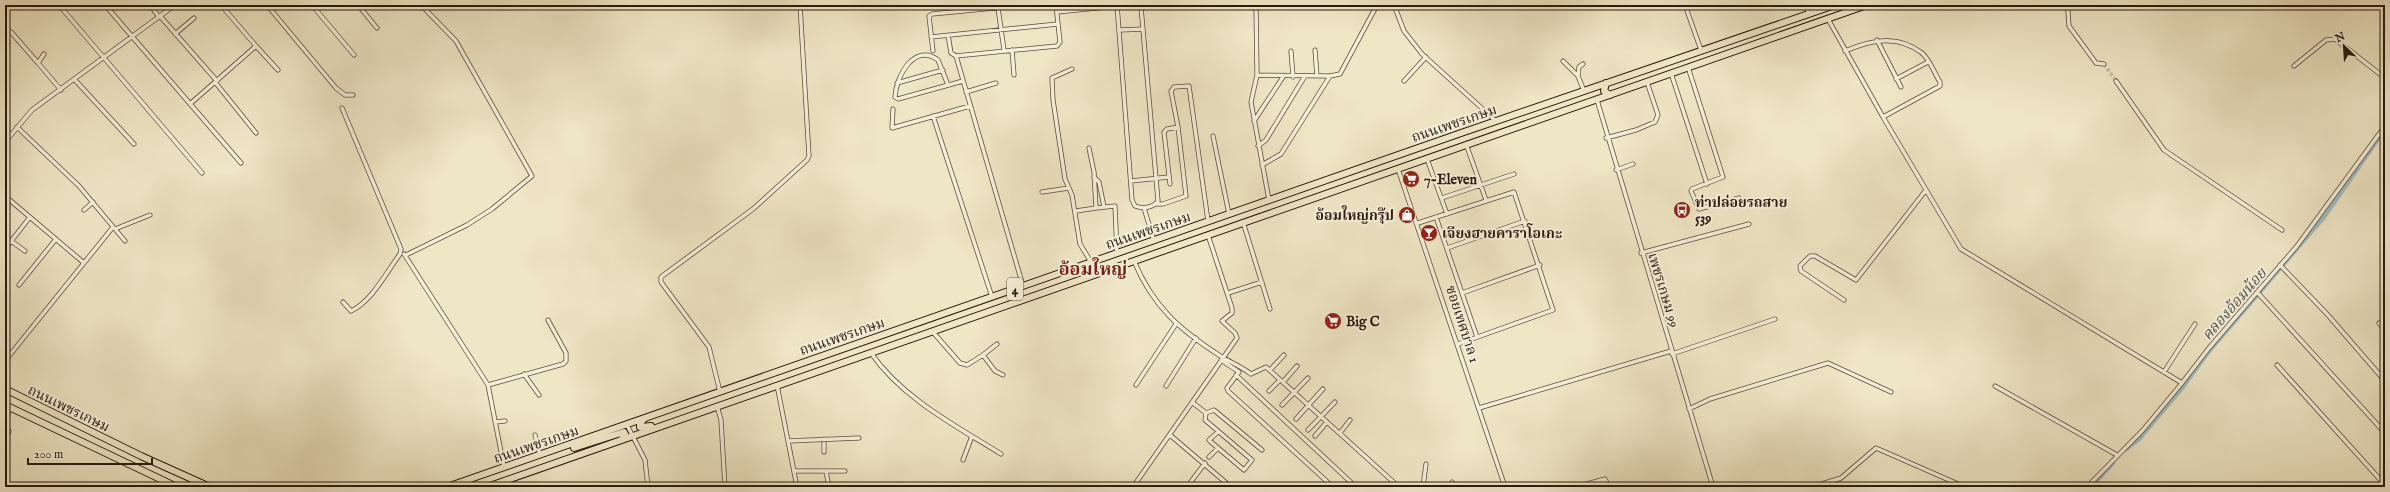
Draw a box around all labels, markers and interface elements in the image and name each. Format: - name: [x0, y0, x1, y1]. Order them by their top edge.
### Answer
- north arrow: [2324, 26, 2364, 66]
- text: N: [2332, 29, 2348, 47]
- street label: ถนนเพชรเกษม: [1409, 101, 1499, 147]
- supermarket icon: 7-Eleven: [1401, 169, 1421, 189]
- place label: 7-Eleven: [1424, 171, 1478, 189]
- place label: ท่าปล่อยรถสาย 539: [1695, 194, 1787, 228]
- bus stop icon: ท่าปล่อยรถสาย 539: [1672, 200, 1692, 220]
- place label: อ้อมใหญ่กรุ๊ป: [1316, 205, 1394, 225]
- shop icon: อ้อมใหญ่กรุ๊ป: [1397, 205, 1417, 225]
- street label: ถนนเพชรเกษม: [1103, 208, 1193, 254]
- bar icon: เจียงฮายคาราโอเกะ: [1419, 223, 1439, 243]
- place label: เจียงฮายคาราโอเกะ: [1442, 223, 1562, 243]
- street label: เพชรเกษม 99: [1643, 251, 1683, 330]
- district label: อ้อมใหญ่: [1059, 257, 1127, 282]
- water label: คลองอ้อมน้อย: [2198, 264, 2272, 344]
- road number: 4: [1007, 278, 1023, 300]
- street label: ซอยเทศบาล 1: [1441, 283, 1483, 365]
- supermarket icon: Big C: [1323, 311, 1343, 331]
- place label: Big C: [1346, 313, 1380, 331]
- street label: ถนนเพชรเกษม: [797, 314, 887, 360]
- street label: ถนนเพชรเกษม: [25, 381, 113, 437]
- street label: ถนนเพชรเกษม: [491, 422, 581, 468]
- scale bar: [28, 440, 152, 466]
- text: 200 m: [34, 447, 63, 462]

